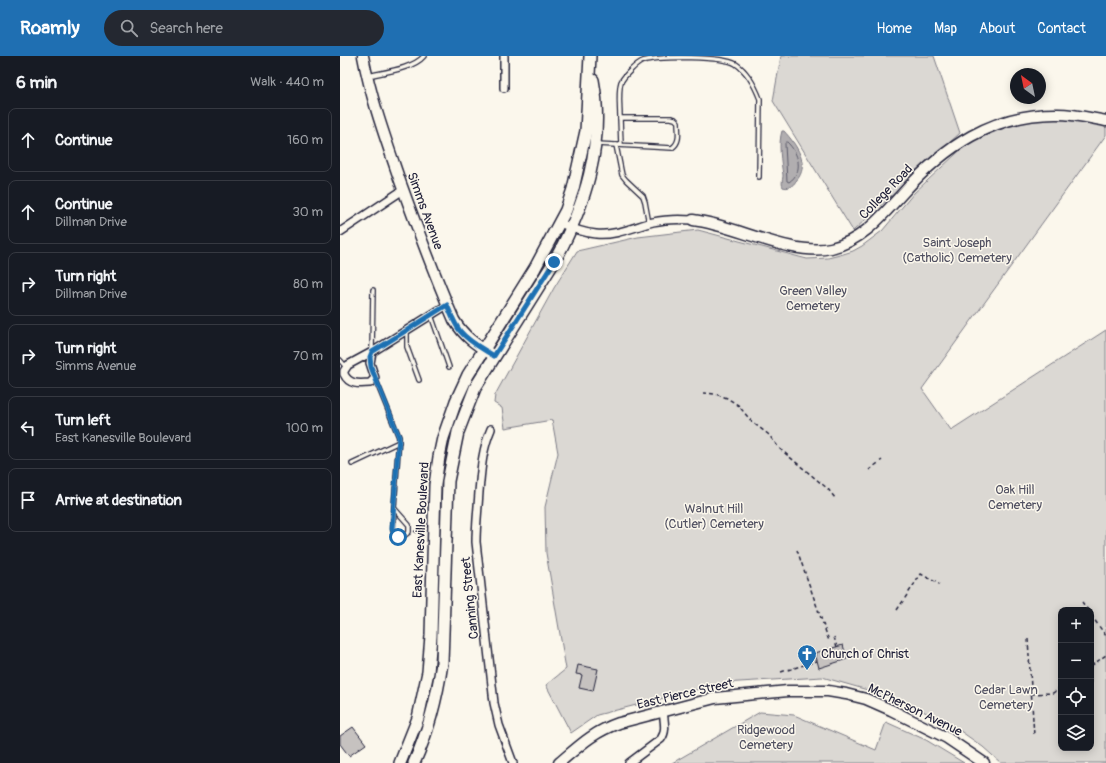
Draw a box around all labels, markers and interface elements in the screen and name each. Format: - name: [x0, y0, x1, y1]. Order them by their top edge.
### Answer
- search box: [104, 10, 384, 46]
- text: Roamly: [20, 16, 80, 40]
- icon: search: [118, 17, 140, 39]
- text: Search here: [150, 19, 223, 38]
- text: Home: [877, 20, 912, 37]
- text: Map: [934, 20, 957, 37]
- text: About: [979, 20, 1015, 37]
- text: Contact: [1037, 20, 1086, 37]
- north arrow: [1010, 68, 1046, 104]
- text: 6 min: [16, 72, 57, 93]
- text: Walk · 440 m: [250, 74, 324, 90]
- icon: ahead: [17, 129, 39, 151]
- text: Continue: [55, 131, 113, 150]
- text: 160 m: [287, 132, 323, 148]
- street label: College Road: [856, 161, 916, 223]
- street label: Simms Avenue: [404, 170, 447, 252]
- text: Continue: [55, 195, 113, 214]
- icon: ahead: [17, 201, 39, 223]
- text: 30 m: [293, 204, 323, 220]
- text: Dillman Drive: [55, 214, 127, 230]
- park label: Saint Joseph (Catholic) Cemetery: [902, 235, 1012, 266]
- route end: [545, 253, 563, 271]
- text: Turn right: [55, 267, 116, 286]
- icon: right: [17, 273, 39, 295]
- text: 80 m: [293, 276, 323, 292]
- park label: Green Valley Cemetery: [779, 283, 847, 314]
- text: Dillman Drive: [55, 286, 127, 302]
- text: Turn right: [55, 339, 116, 358]
- icon: right: [17, 345, 39, 367]
- text: 70 m: [293, 348, 323, 364]
- text: Simms Avenue: [55, 358, 136, 374]
- text: Turn left: [55, 411, 111, 430]
- icon: left: [17, 417, 39, 439]
- text: 100 m: [286, 420, 323, 436]
- text: East Kanesville Boulevard: [55, 430, 191, 446]
- street label: East Kanesville Boulevard: [409, 461, 433, 599]
- park label: Oak Hill Cemetery: [988, 482, 1042, 513]
- icon: arrive: [17, 489, 39, 511]
- text: Arrive at destination: [55, 491, 182, 510]
- park label: Walnut Hill (Cutler) Cemetery: [664, 501, 764, 532]
- route start: [389, 528, 407, 546]
- street label: Canning Street: [458, 555, 482, 640]
- map controls: [1058, 607, 1094, 751]
- button: +: [1058, 607, 1094, 643]
- church icon: Church of Christ: [796, 643, 818, 671]
- button: −: [1058, 643, 1094, 679]
- place label: Church of Christ: [821, 646, 910, 662]
- street label: East Pierce Street: [635, 675, 735, 713]
- button: locate: [1058, 679, 1094, 715]
- street label: McPherson Avenue: [865, 680, 965, 740]
- park label: Cedar Lawn Cemetery: [974, 682, 1038, 713]
- button: layers: [1058, 715, 1094, 751]
- park label: Ridgewood Cemetery: [737, 722, 795, 753]

